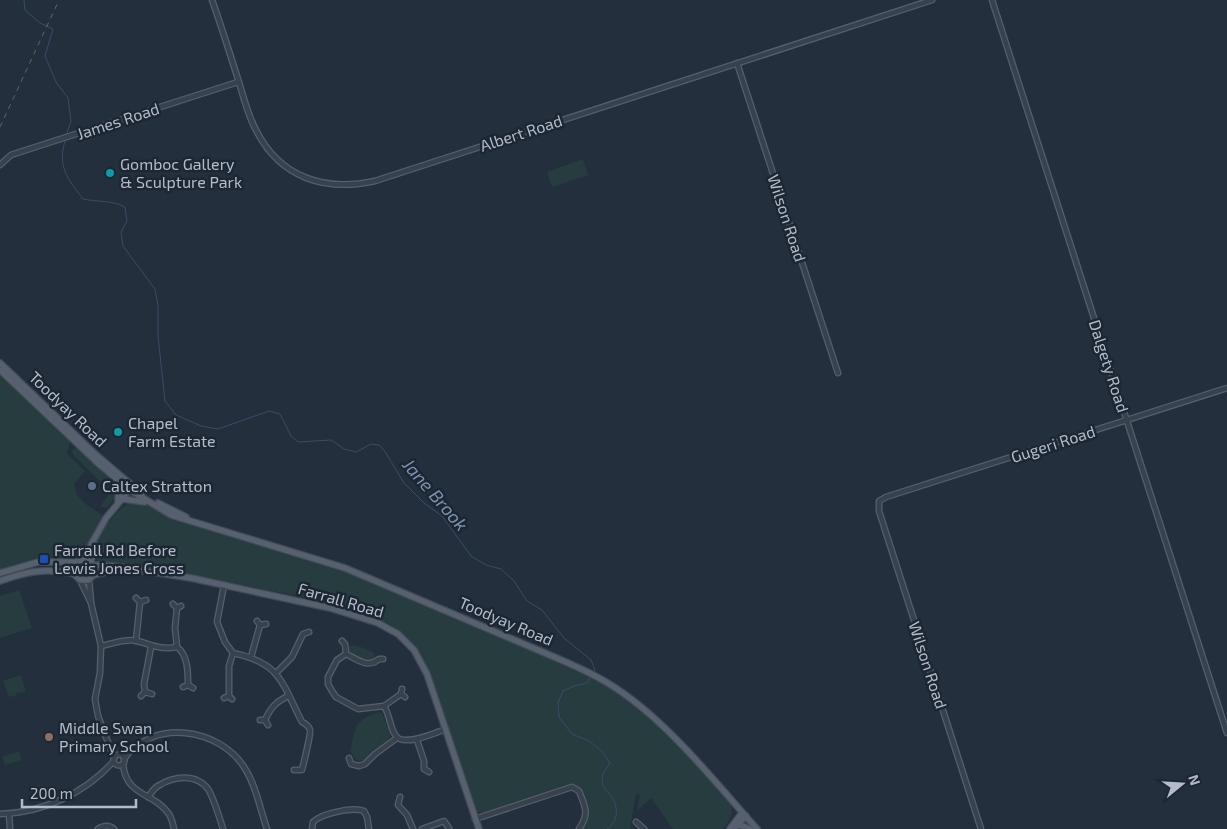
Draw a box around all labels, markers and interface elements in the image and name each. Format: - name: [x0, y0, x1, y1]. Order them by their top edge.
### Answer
- street label: James Road: [74, 98, 161, 143]
- street label: Albert Road: [477, 110, 564, 155]
- place label: Gomboc Gallery & Sculpture Park: [120, 154, 242, 191]
- marker: Gomboc Gallery & Sculpture Park: [104, 167, 116, 179]
- street label: Wilson Road: [764, 172, 811, 264]
- street label: Dalgety Road: [1086, 317, 1133, 415]
- street label: Toodyay Road: [26, 367, 111, 450]
- place label: Chapel Farm Estate: [128, 413, 216, 450]
- street label: Gugeri Road: [1008, 421, 1097, 466]
- marker: Chapel Farm Estate: [112, 426, 124, 438]
- water label: Jane Brook: [398, 453, 473, 535]
- place label: Caltex Stratton: [102, 476, 212, 495]
- marker: Caltex Stratton: [86, 480, 98, 492]
- place label: Farrall Rd Before Lewis Jones Cross: [54, 540, 184, 577]
- marker: Farrall Rd Before Lewis Jones Cross: [38, 553, 50, 565]
- street label: Farrall Road: [296, 578, 386, 621]
- street label: Toodyay Road: [456, 592, 556, 649]
- street label: Wilson Road: [905, 619, 952, 711]
- place label: Middle Swan Primary School: [59, 718, 169, 755]
- marker: Middle Swan Primary School: [43, 731, 55, 743]
- north arrow: [1157, 759, 1207, 809]
- text: N: [1185, 772, 1204, 787]
- scale bar: [22, 776, 136, 808]
- text: 200 m: [30, 784, 73, 802]

